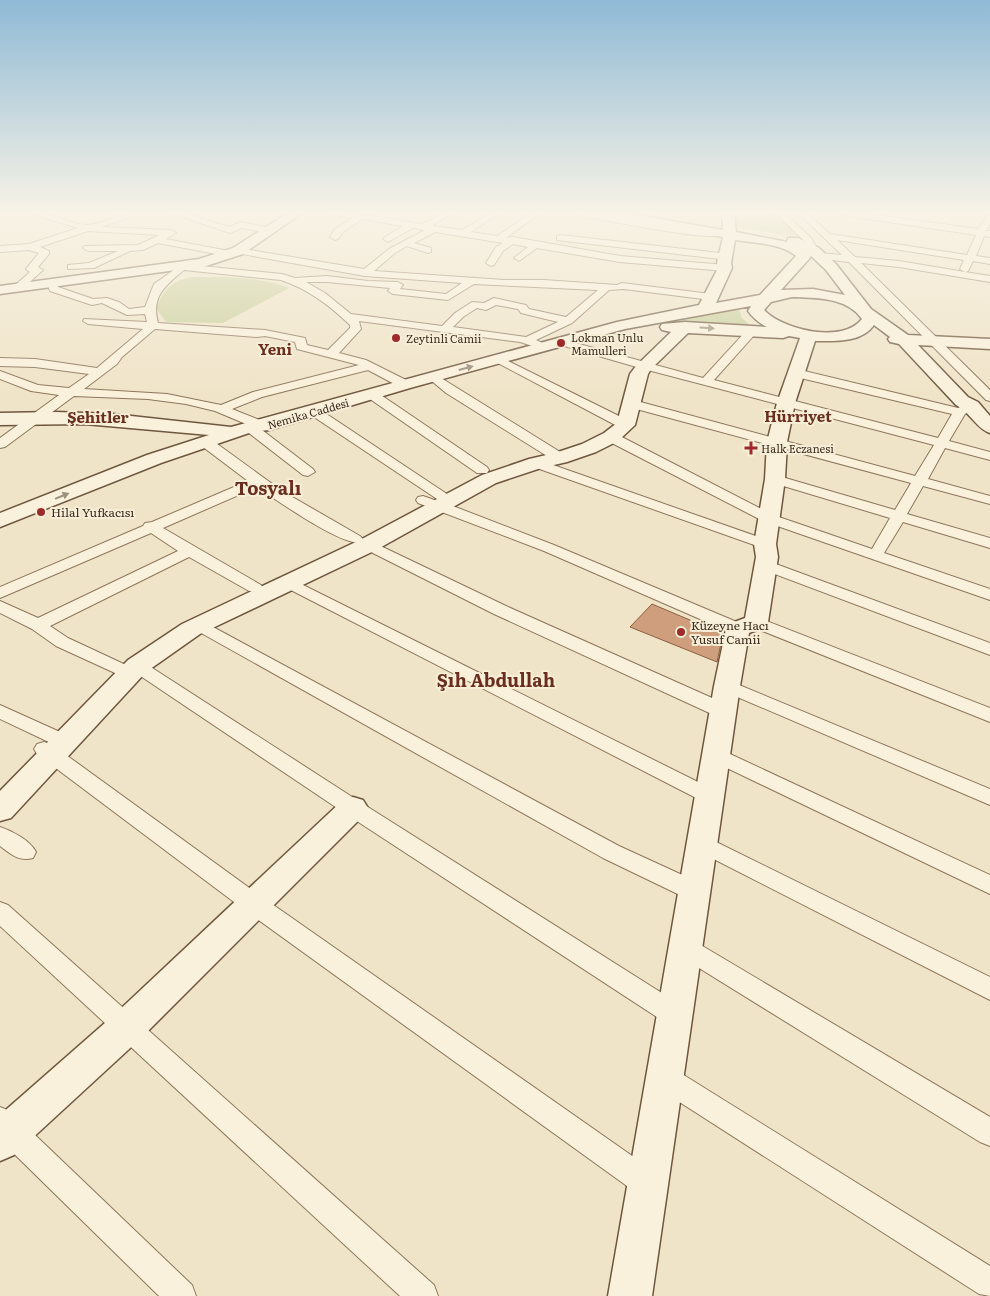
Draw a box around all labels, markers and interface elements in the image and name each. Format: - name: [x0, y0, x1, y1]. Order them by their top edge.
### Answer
- one-way arrow: [699, 325, 715, 333]
- place label: Lokman Unlu Mamulleri: [571, 329, 643, 358]
- place label: Zeytinli Camii: [406, 330, 482, 346]
- marker: Zeytinli Camii: [390, 332, 402, 344]
- district label: Yeni: [258, 337, 292, 360]
- marker: Lokman Unlu Mamulleri: [555, 337, 567, 349]
- one-way arrow: [458, 364, 473, 372]
- street label: Nemika Caddesi: [265, 394, 351, 432]
- district label: Hürriyet: [764, 404, 832, 427]
- district label: Şehitler: [67, 405, 129, 428]
- place label: Halk Eczanesi: [761, 440, 834, 456]
- marker: Halk Eczanesi: [745, 442, 757, 454]
- district label: Tosyalı: [235, 474, 302, 501]
- one-way arrow: [54, 492, 69, 500]
- place label: Hilal Yufkacısı: [51, 503, 134, 521]
- marker: Hilal Yufkacısı: [35, 506, 47, 518]
- place label: Küzeyne Hacı Yusuf Camii: [691, 616, 769, 648]
- marker: Küzeyne Hacı Yusuf Camii: [675, 626, 687, 638]
- district label: Şıh Abdullah: [437, 666, 555, 693]

